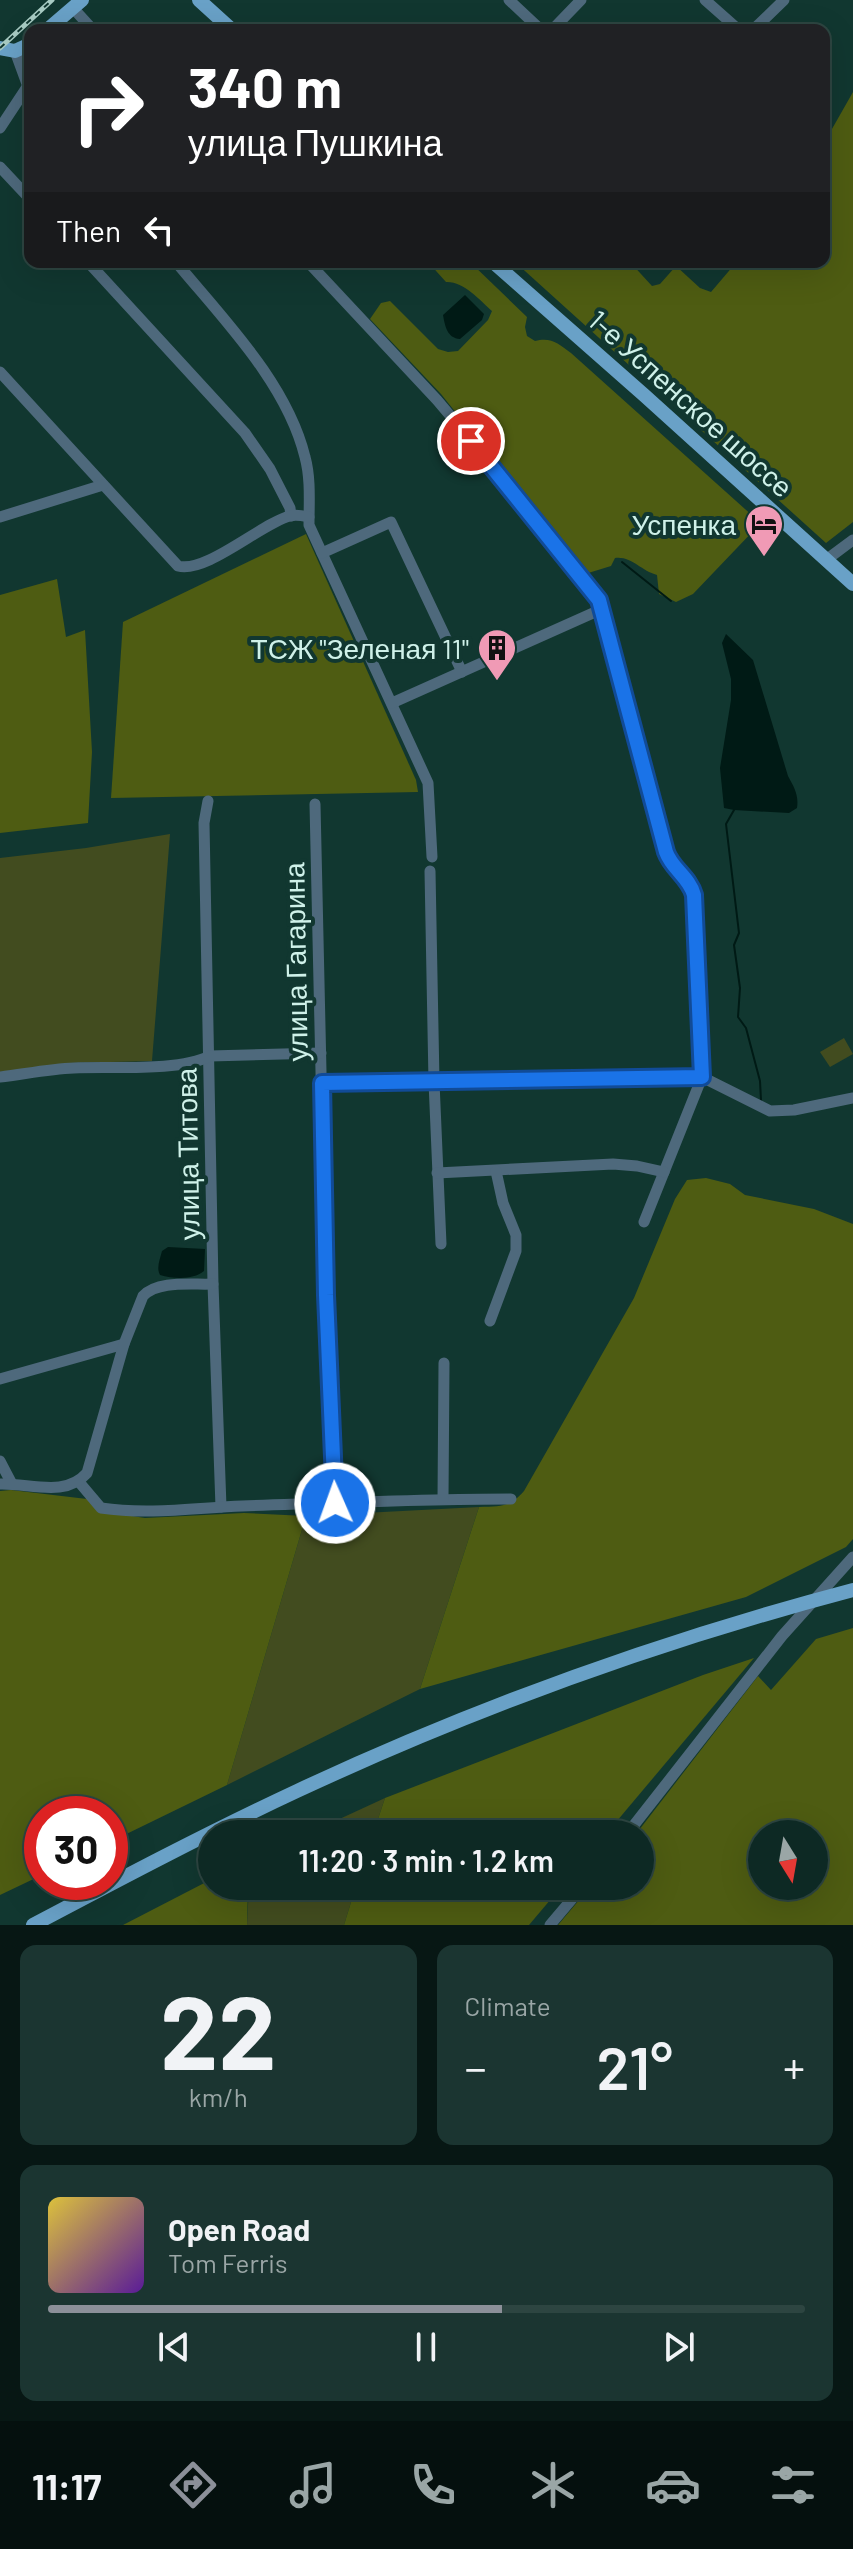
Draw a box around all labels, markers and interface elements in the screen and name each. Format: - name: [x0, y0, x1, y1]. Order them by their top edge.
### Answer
- text: 340 m: [188, 52, 342, 119]
- icon: right: [56, 56, 160, 160]
- text: улица Пушкина: [188, 120, 443, 163]
- icon: left: [137, 208, 181, 252]
- text: Then: [56, 212, 121, 248]
- street label: 1-е Успенское шоссе: [582, 302, 800, 504]
- pin: [437, 407, 505, 475]
- icon: arrive: [449, 419, 493, 463]
- hotel icon: Успенка: [743, 503, 785, 558]
- place label: Успенка: [631, 507, 736, 541]
- building icon: ТСЖ "Зеленая 11": [476, 627, 518, 682]
- place label: ТСЖ "Зеленая 11": [251, 631, 469, 665]
- street label: улица Гагарина: [276, 862, 314, 1062]
- street label: улица Титова: [168, 1067, 206, 1240]
- position arrow: [293, 1461, 377, 1545]
- speed limit sign: 30: [24, 1796, 128, 1900]
- north arrow: [748, 1820, 828, 1900]
- map controls: [748, 1820, 828, 1900]
- text: 11:20 · 3 min · 1.2 km: [298, 1842, 554, 1878]
- text: 22: [160, 1966, 276, 2091]
- text: Climate: [465, 1990, 551, 2021]
- text: 21°: [597, 2030, 673, 2102]
- text: −: [465, 2040, 487, 2093]
- text: +: [783, 2040, 805, 2093]
- text: km/h: [189, 2081, 248, 2112]
- text: Open Road: [168, 2211, 310, 2247]
- text: Tom Ferris: [168, 2247, 288, 2278]
- icon: previous: [152, 2325, 196, 2369]
- icon: pause: [404, 2325, 448, 2369]
- icon: next: [657, 2325, 701, 2369]
- icon: directions: [165, 2457, 221, 2513]
- icon: music: [285, 2457, 341, 2513]
- icon: phone: [405, 2457, 461, 2513]
- icon: climate: [525, 2457, 581, 2513]
- icon: car: [645, 2457, 701, 2513]
- icon: filters: [765, 2457, 821, 2513]
- text: 11:17: [32, 2464, 101, 2507]

